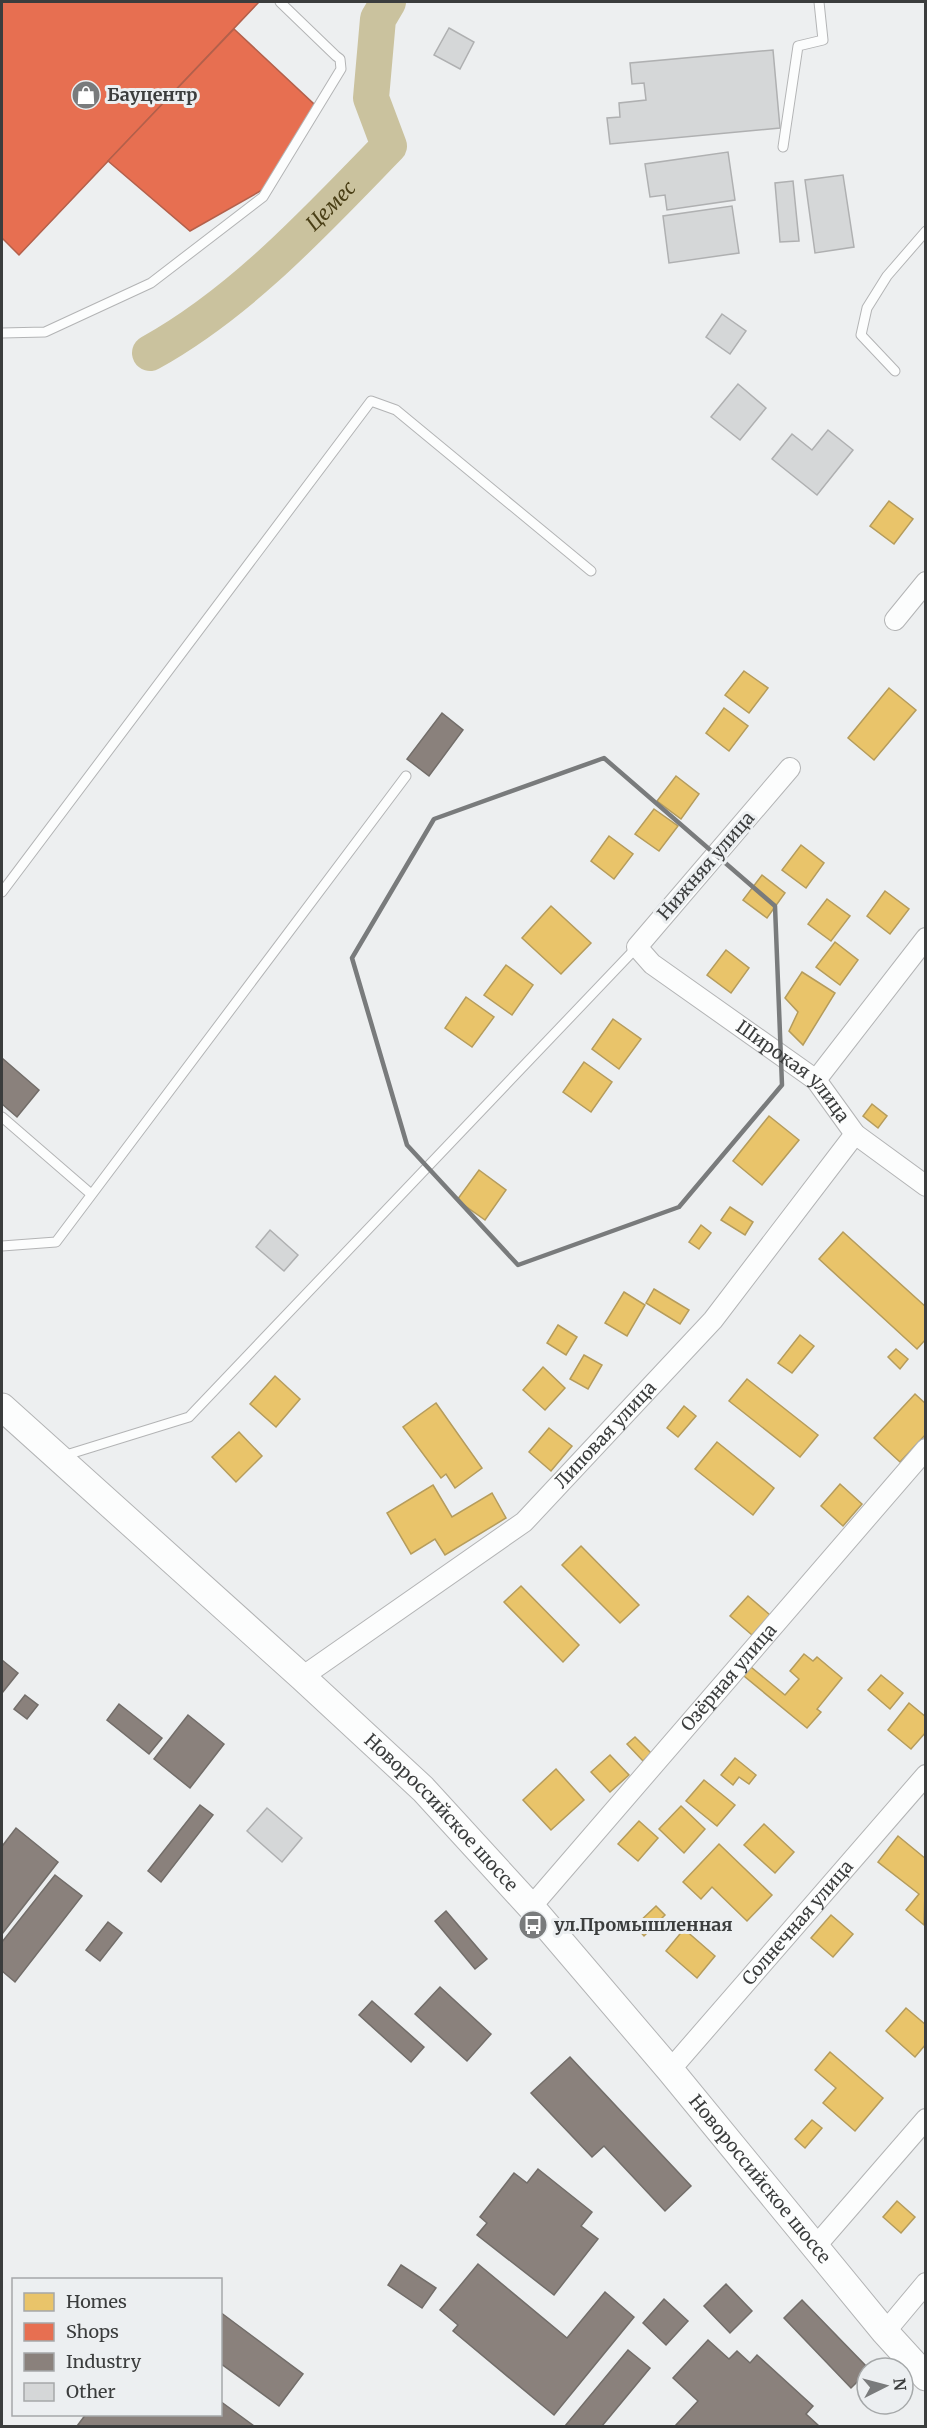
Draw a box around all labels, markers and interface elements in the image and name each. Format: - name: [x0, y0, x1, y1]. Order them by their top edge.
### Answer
- shop icon: Бауцентр: [70, 79, 102, 111]
- place label: Бауцентр: [107, 83, 198, 106]
- water label: Цемес: [301, 175, 361, 236]
- street label: Нижняя улица: [652, 806, 759, 925]
- street label: Широкая улица: [731, 1015, 855, 1127]
- street label: Липовая улица: [549, 1376, 661, 1493]
- street label: Озёрная улица: [676, 1618, 782, 1736]
- street label: Новороссийское шоссе: [360, 1728, 523, 1896]
- street label: Солнечная улица: [737, 1855, 858, 1990]
- bus stop icon: ул.Промышленная: [517, 1909, 549, 1941]
- place label: ул.Промышленная: [554, 1913, 733, 1936]
- street label: Новороссийское шоссе: [684, 2090, 836, 2268]
- legend: [12, 2278, 222, 2416]
- text: Homes: [66, 2290, 127, 2313]
- text: Shops: [66, 2320, 119, 2343]
- text: Industry: [66, 2350, 142, 2373]
- north arrow: [855, 2356, 915, 2416]
- text: N: [889, 2377, 911, 2392]
- text: Other: [66, 2380, 116, 2403]

